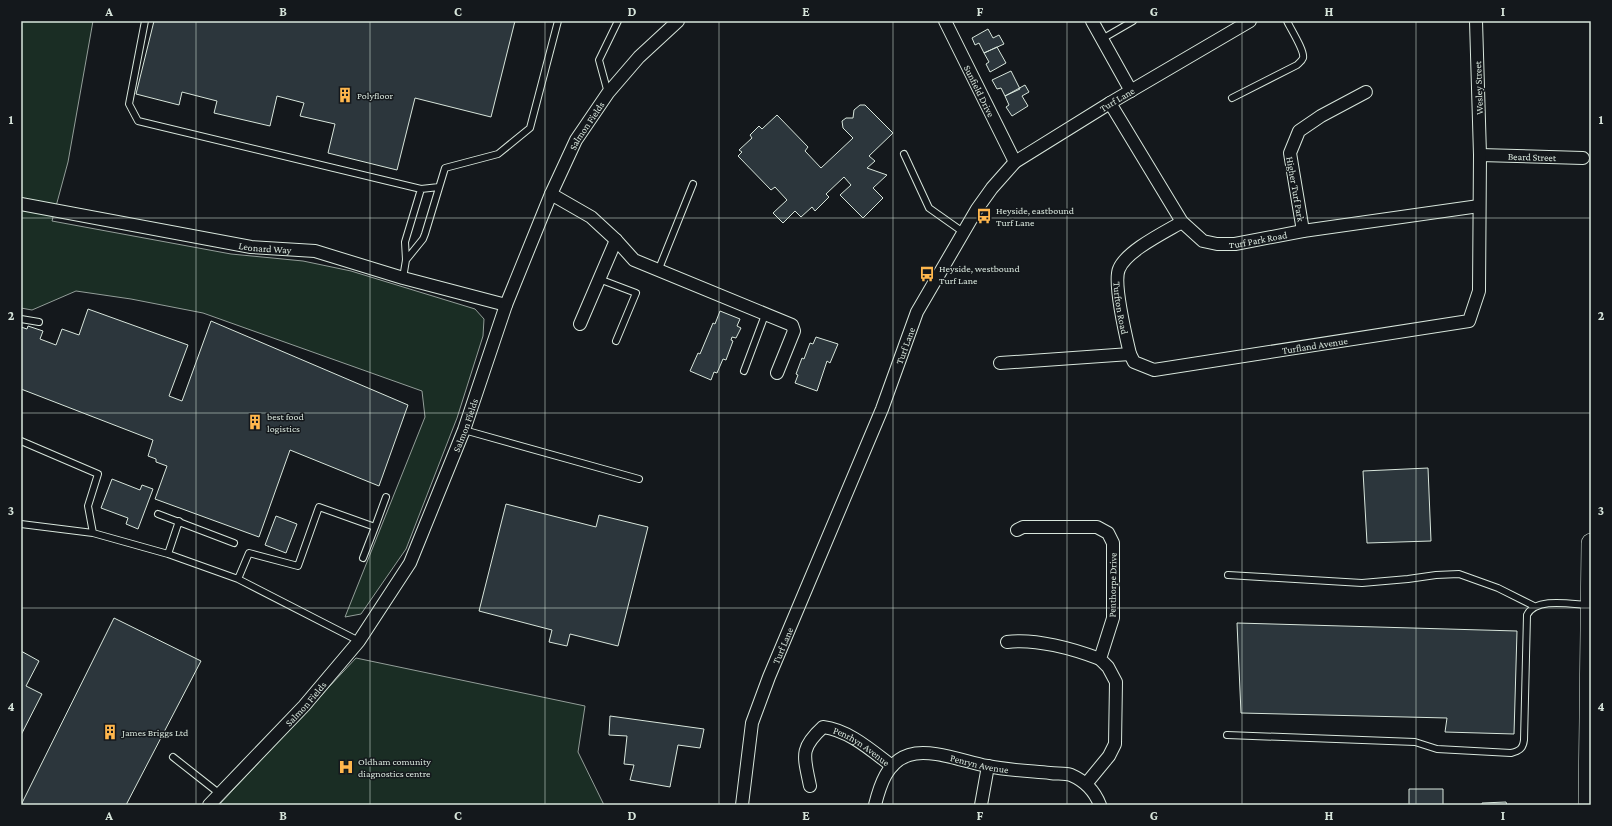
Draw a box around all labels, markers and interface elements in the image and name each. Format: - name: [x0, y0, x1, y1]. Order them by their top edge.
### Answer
- text: A: [104, 4, 113, 19]
- text: B: [279, 4, 287, 19]
- text: C: [454, 4, 462, 19]
- text: D: [628, 4, 637, 19]
- text: E: [802, 4, 810, 19]
- text: F: [977, 4, 984, 19]
- text: G: [1150, 4, 1158, 19]
- text: H: [1325, 4, 1334, 19]
- text: I: [1501, 4, 1505, 19]
- street label: Wesley Street: [1472, 60, 1485, 115]
- street label: Sunfield Drive: [962, 63, 997, 119]
- street label: Turf Lane: [1098, 85, 1137, 114]
- building icon: Polyfloor: [336, 86, 354, 104]
- place label: Polyfloor: [357, 90, 393, 101]
- street label: Salmon Fields: [567, 99, 607, 152]
- text: 1: [9, 112, 14, 127]
- text: 1: [1599, 112, 1604, 127]
- street label: Beard Street: [1508, 151, 1557, 163]
- street label: Higher Turf Park: [1284, 156, 1307, 223]
- place label: Heyside, eastbound Turf Lane: [996, 205, 1075, 228]
- bus stop icon: Heyside, eastbound Turf Lane: [975, 207, 993, 225]
- street label: Turf Park Road: [1229, 229, 1289, 250]
- street label: Leonard Way: [238, 240, 292, 256]
- place label: Heyside, westbound Turf Lane: [939, 263, 1020, 286]
- bus stop icon: Heyside, westbound Turf Lane: [918, 265, 936, 283]
- street label: Turfton Road: [1111, 281, 1130, 336]
- text: 2: [8, 308, 15, 323]
- text: 2: [1598, 308, 1605, 323]
- street label: Turf Lane: [894, 325, 917, 366]
- street label: Turfland Avenue: [1281, 335, 1349, 356]
- street label: Salmon Fields: [451, 397, 480, 454]
- place label: best food logistics: [267, 411, 304, 434]
- building icon: best food logistics: [246, 413, 264, 431]
- text: 3: [8, 503, 14, 518]
- text: 3: [1598, 503, 1604, 518]
- street label: Penthorpe Drive: [1106, 552, 1119, 618]
- street label: Turf Lane: [770, 625, 796, 665]
- street label: Salmon Fields: [283, 679, 329, 728]
- text: 4: [7, 699, 15, 714]
- text: 4: [1597, 699, 1605, 714]
- building icon: James Briggs Ltd: [101, 723, 119, 741]
- street label: Penrhyn Avenue: [832, 724, 892, 769]
- place label: James Briggs Ltd: [121, 727, 189, 738]
- street label: Penryn Avenue: [949, 752, 1010, 775]
- place label: Oldham comunity diagnostics centre: [358, 756, 431, 779]
- hospital icon: Oldham comunity diagnostics centre: [337, 758, 355, 776]
- text: A: [104, 808, 113, 823]
- text: B: [279, 808, 287, 823]
- text: C: [454, 808, 462, 823]
- text: D: [628, 808, 637, 823]
- text: E: [802, 808, 810, 823]
- text: F: [977, 808, 984, 823]
- text: G: [1150, 808, 1158, 823]
- text: H: [1325, 808, 1334, 823]
- text: I: [1501, 808, 1505, 823]

